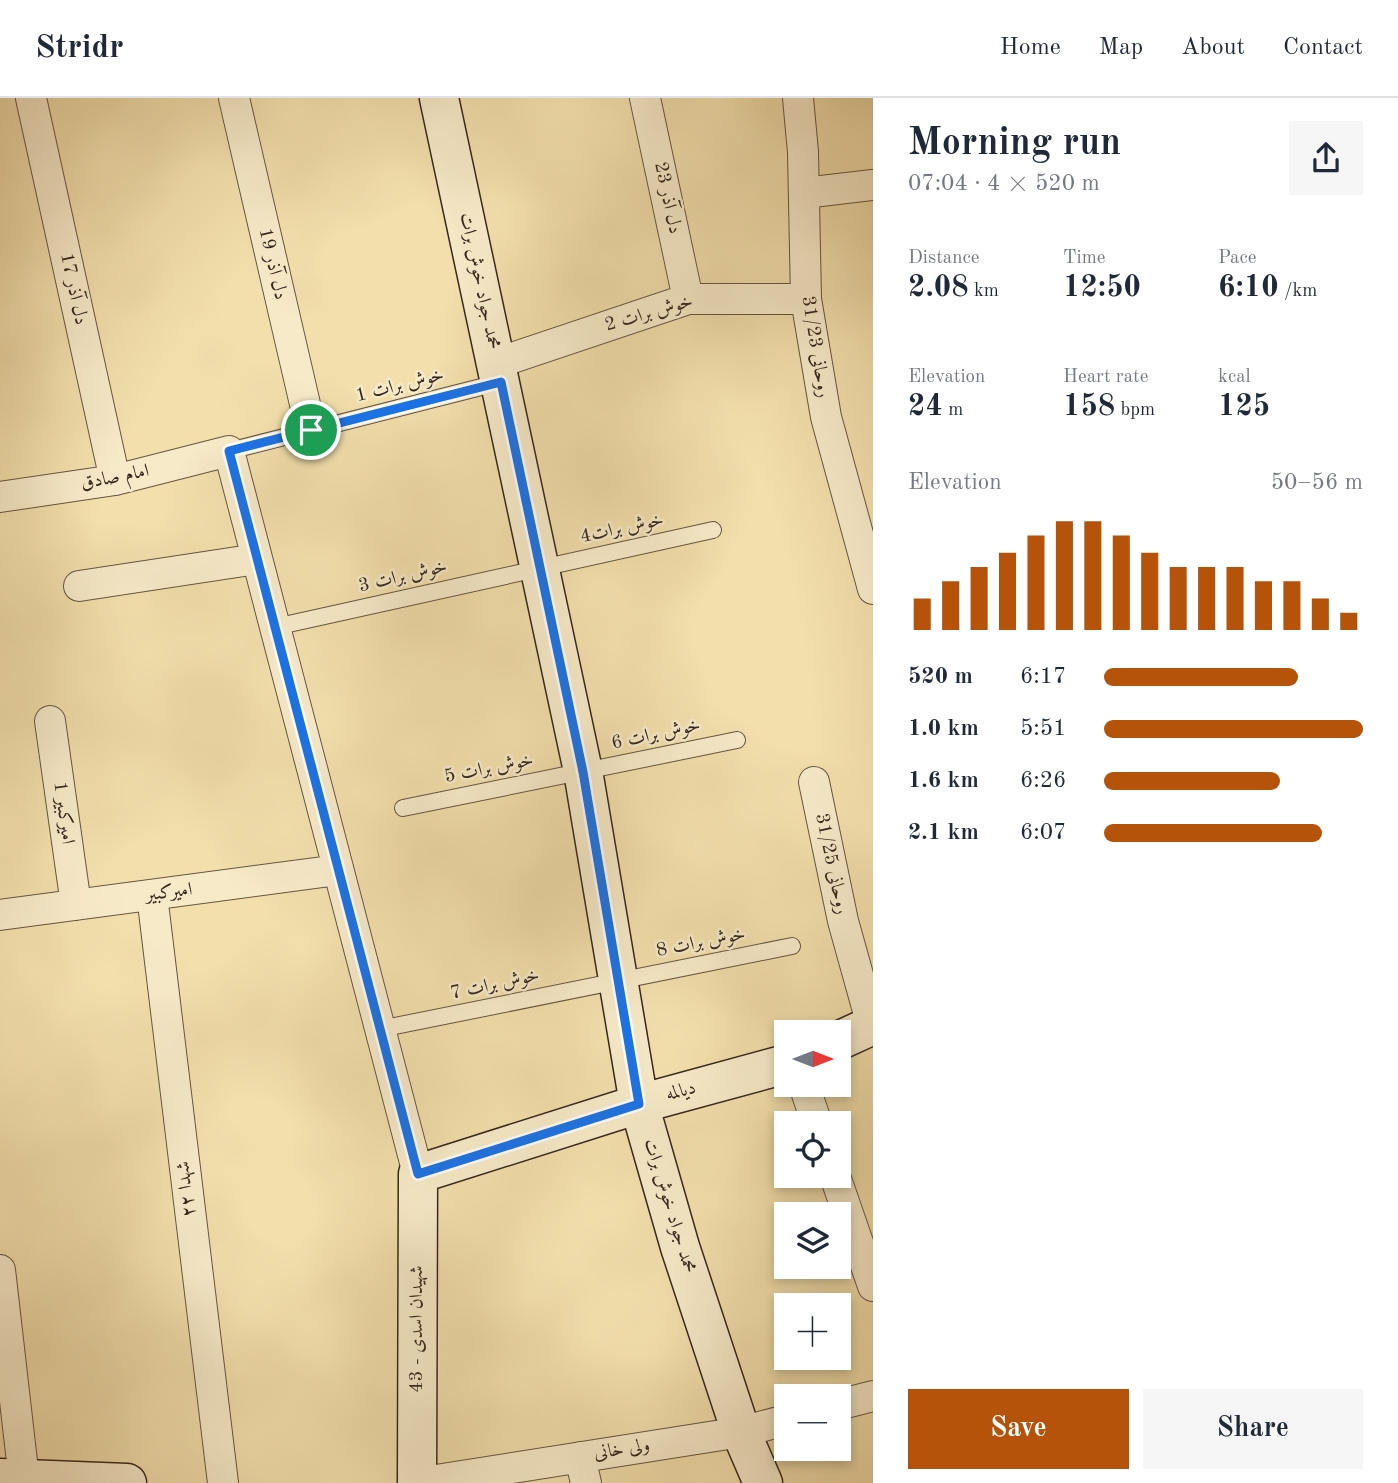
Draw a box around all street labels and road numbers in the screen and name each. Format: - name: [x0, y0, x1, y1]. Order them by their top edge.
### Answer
- street label: دل آذر 23: [650, 160, 687, 236]
- street label: محمد جواد خوش برات: [454, 211, 503, 351]
- street label: دل آذر 19: [255, 226, 292, 302]
- street label: دل آذر 17: [56, 251, 93, 327]
- street label: خوش برات 2: [603, 292, 695, 337]
- street label: روحانی 31/23: [798, 295, 832, 399]
- street label: خوش برات 1: [354, 366, 446, 407]
- street label: امام صادق: [79, 462, 152, 499]
- street label: خوش برات4: [578, 511, 666, 548]
- street label: خوش برات 3: [357, 558, 449, 597]
- street label: خوش برات 6: [610, 716, 702, 755]
- street label: خوش برات 5: [443, 751, 535, 788]
- street label: امیرکبیر 1: [49, 780, 78, 846]
- street label: روحانی 31/25: [811, 812, 851, 916]
- street label: امیرکبیر: [143, 880, 193, 906]
- street label: خوش برات 8: [655, 925, 747, 962]
- street label: خوش برات 7: [449, 966, 541, 1005]
- street label: دیالمه: [664, 1079, 698, 1106]
- street label: محمد جواد خوش برات: [639, 1137, 698, 1276]
- street label: شهدا ۲۲: [174, 1160, 201, 1218]
- street label: شهیدان اسدی - 43: [408, 1265, 428, 1393]
- street label: ولی خانی: [593, 1436, 651, 1464]

